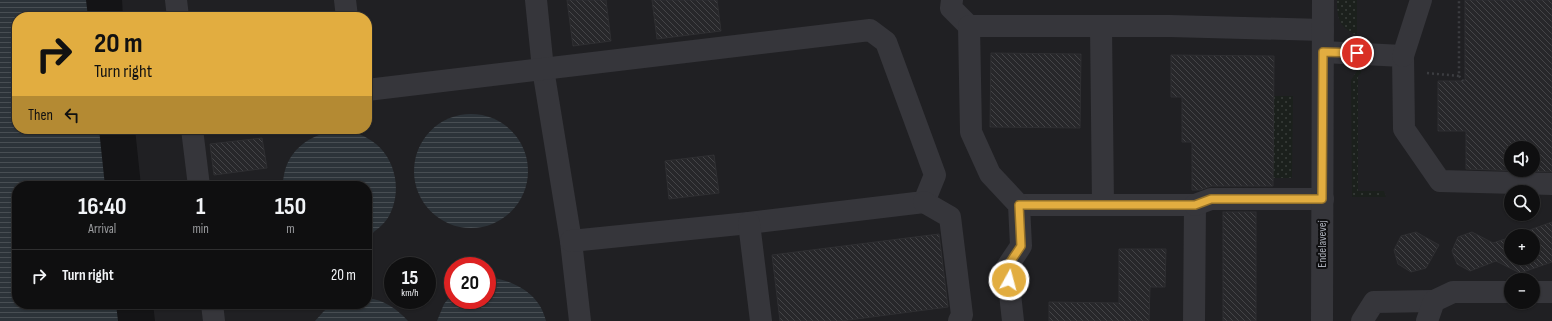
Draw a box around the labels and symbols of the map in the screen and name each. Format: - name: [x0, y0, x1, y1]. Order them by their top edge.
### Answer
- pin: [1340, 36, 1374, 70]
- street label: Endelavevej: [1315, 220, 1330, 268]
- speed limit sign: 20: [444, 257, 496, 309]
- position arrow: [988, 259, 1030, 301]

